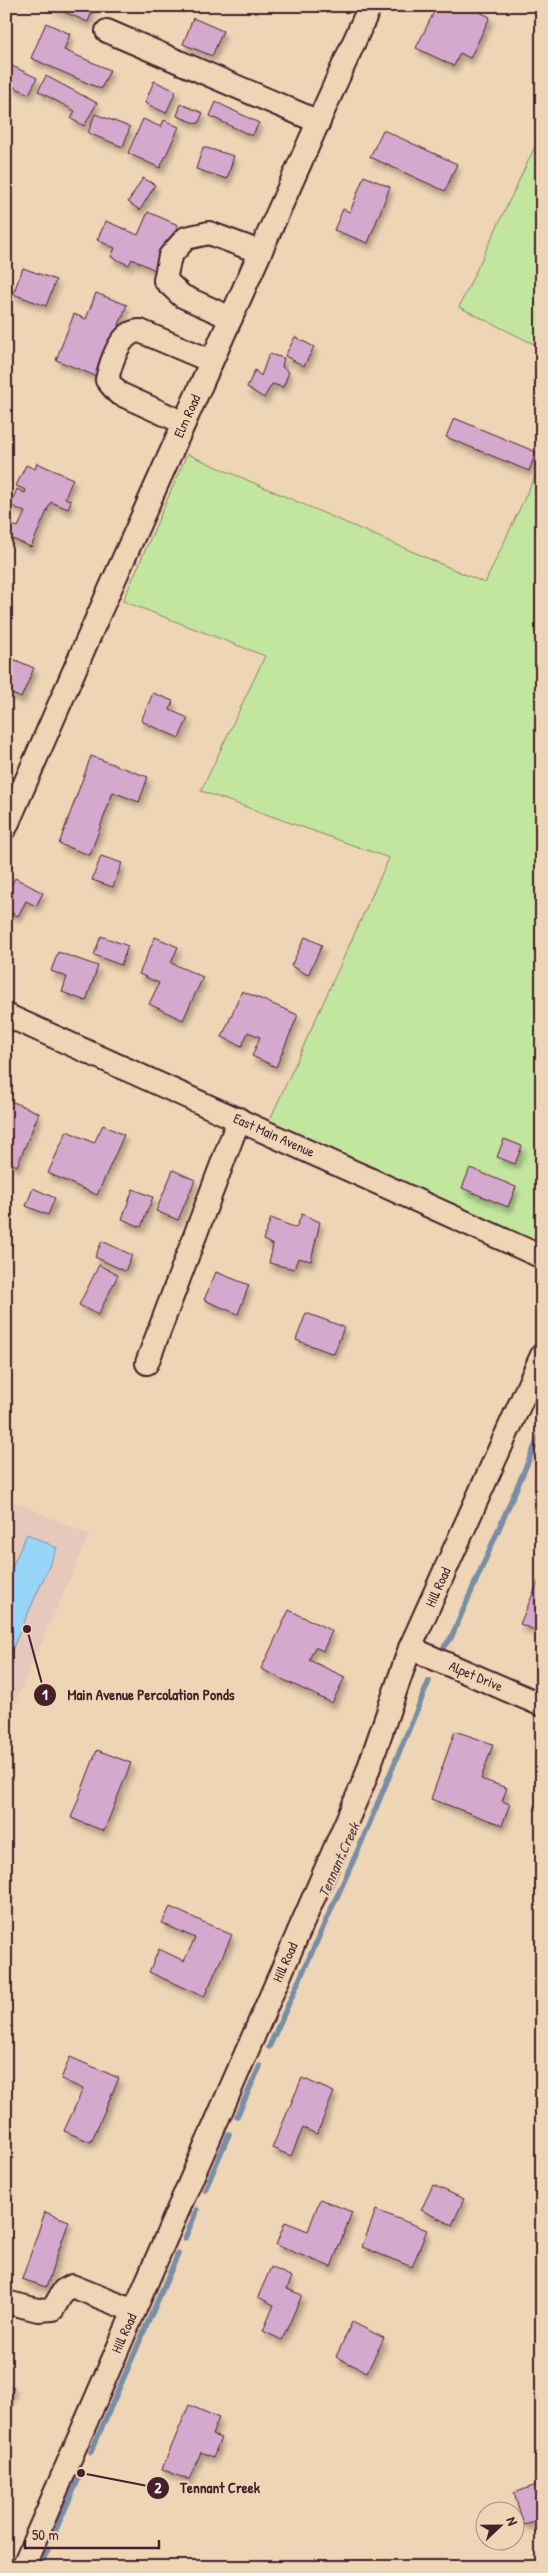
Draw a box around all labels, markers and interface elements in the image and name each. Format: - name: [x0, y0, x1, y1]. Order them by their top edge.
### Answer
- street label: Elm Road: [169, 391, 205, 440]
- street label: East Main Avenue: [231, 1108, 318, 1161]
- street label: Hill Road: [420, 1563, 455, 1610]
- street label: Alpet Drive: [446, 1656, 506, 1696]
- callout: Main Avenue Percolation Ponds: [32, 1680, 244, 1710]
- text: 1: [42, 1684, 48, 1705]
- text: Main Avenue Percolation Ponds: [67, 1684, 235, 1705]
- water label: Tennant Creek: [313, 1817, 365, 1901]
- street label: Hill Road: [267, 1938, 302, 1985]
- street label: Hill Road: [106, 2309, 141, 2356]
- callout: Tennant Creek: [145, 2473, 270, 2503]
- text: 2: [154, 2477, 162, 2498]
- text: Tennant Creek: [179, 2477, 261, 2498]
- north arrow: [476, 2500, 526, 2550]
- text: N: [502, 2514, 523, 2528]
- scale bar: [25, 2518, 159, 2550]
- text: 50 m: [32, 2524, 59, 2545]

